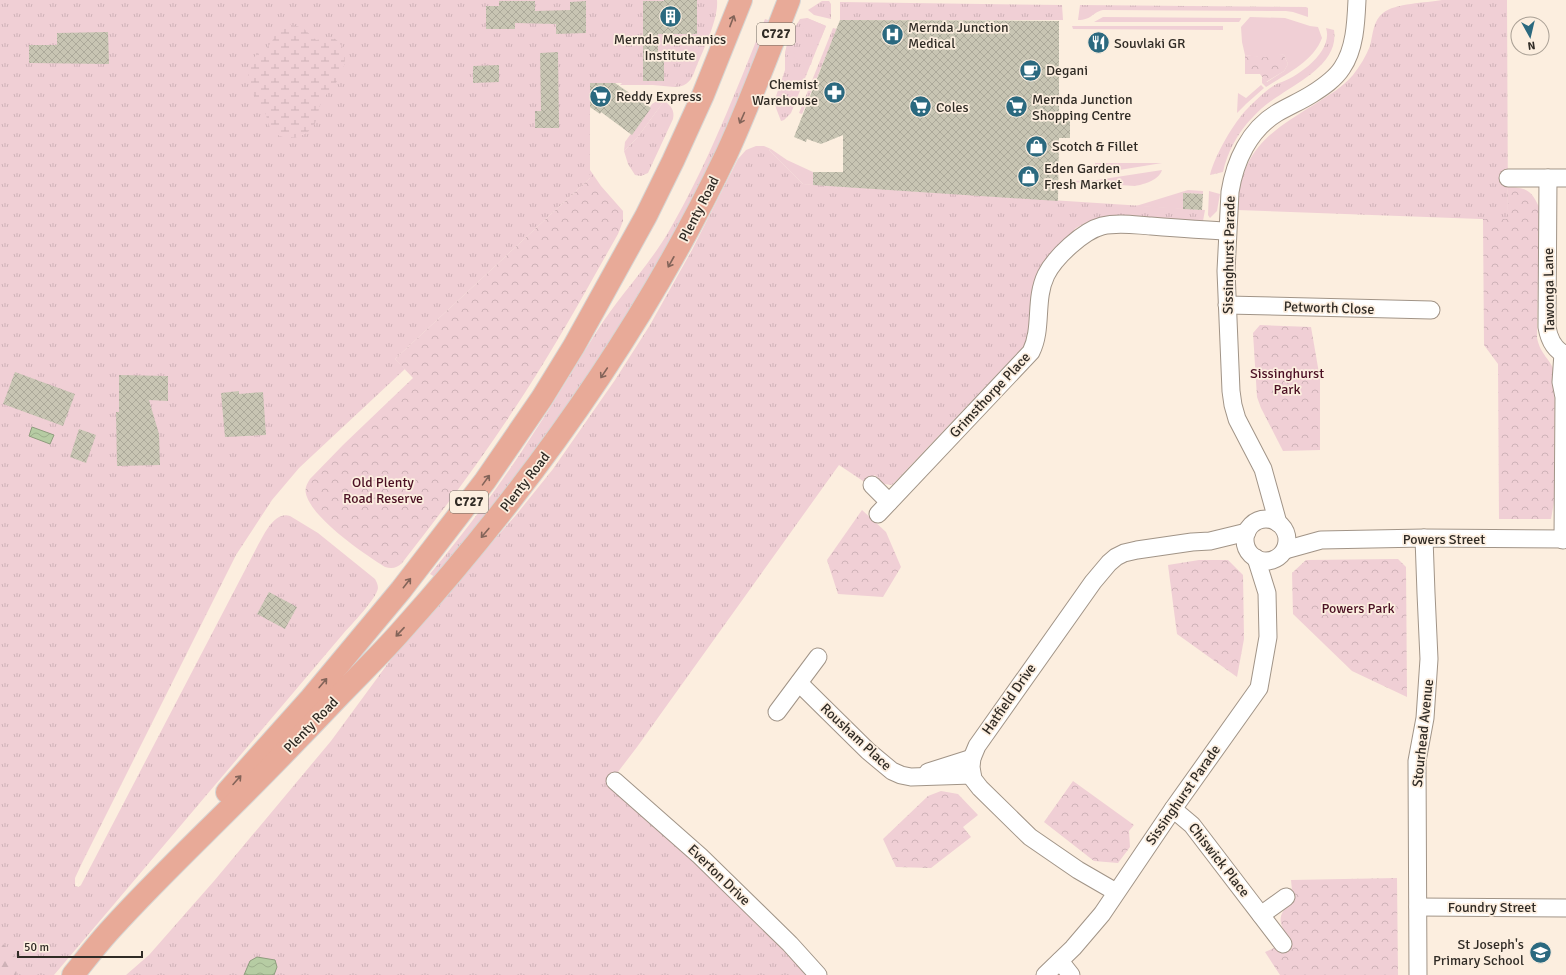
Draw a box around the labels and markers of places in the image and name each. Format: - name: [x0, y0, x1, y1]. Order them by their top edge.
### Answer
- building icon: Mernda Mechanics Institute: [657, 4, 683, 30]
- place label: Mernda Junction Medical: [908, 19, 1009, 52]
- hospital icon: Mernda Junction Medical: [880, 22, 906, 48]
- restaurant icon: Souvlaki GR: [1085, 30, 1111, 56]
- place label: Mernda Mechanics Institute: [614, 31, 726, 64]
- place label: Souvlaki GR: [1114, 35, 1186, 52]
- cafe icon: Degani: [1018, 57, 1044, 83]
- place label: Degani: [1046, 62, 1088, 79]
- place label: Chemist Warehouse: [752, 76, 818, 109]
- pharmacy icon: Chemist Warehouse: [821, 79, 847, 105]
- supermarket icon: Reddy Express: [588, 83, 614, 109]
- place label: Reddy Express: [616, 88, 702, 105]
- place label: Mernda Junction Shopping Centre: [1032, 91, 1133, 124]
- supermarket icon: Coles: [907, 94, 933, 120]
- supermarket icon: Mernda Junction Shopping Centre: [1003, 94, 1029, 120]
- place label: Coles: [936, 99, 969, 116]
- shop icon: Scotch & Fillet: [1023, 133, 1049, 159]
- place label: Scotch & Fillet: [1052, 138, 1138, 155]
- place label: Eden Garden Fresh Market: [1044, 160, 1122, 193]
- shop icon: Eden Garden Fresh Market: [1016, 163, 1042, 189]
- place label: St Joseph's Primary School: [1433, 936, 1524, 969]
- school or university icon: St Joseph's Primary School: [1527, 939, 1553, 965]

